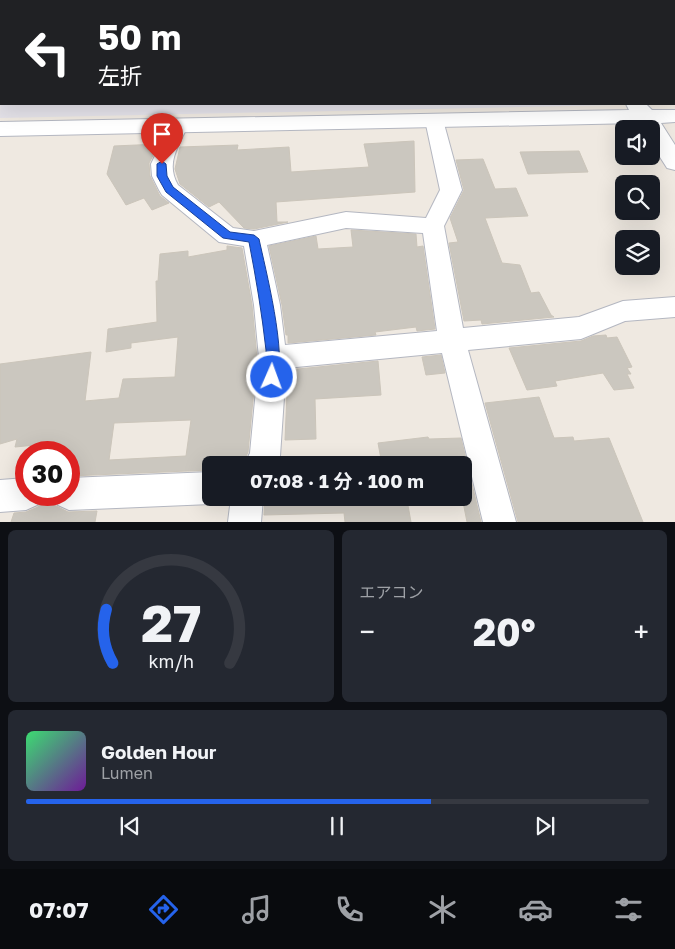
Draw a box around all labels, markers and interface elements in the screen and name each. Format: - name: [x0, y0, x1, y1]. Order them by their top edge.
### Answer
- text: 50 m: [98, 16, 181, 58]
- icon: left: [15, 20, 80, 85]
- text: 左折: [98, 62, 142, 89]
- pin: [141, 113, 183, 164]
- icon: arrive: [148, 120, 176, 148]
- map controls: [615, 120, 660, 275]
- button: sound: [615, 120, 660, 165]
- button: search: [615, 175, 660, 220]
- button: layers: [615, 230, 660, 275]
- position arrow: [245, 350, 297, 402]
- speed limit sign: 30: [15, 441, 80, 506]
- text: 07:08 · 1 分 · 100 m: [250, 469, 424, 492]
- text: エアコン: [360, 582, 424, 602]
- text: 27: [141, 591, 201, 653]
- text: 20°: [473, 609, 536, 654]
- text: −: [360, 615, 375, 648]
- text: +: [634, 615, 649, 648]
- text: km/h: [148, 650, 193, 672]
- text: Golden Hour: [101, 740, 216, 763]
- text: Lumen: [101, 763, 153, 783]
- icon: previous: [116, 812, 144, 840]
- icon: pause: [323, 812, 351, 840]
- icon: next: [531, 812, 559, 840]
- icon: directions: [146, 892, 181, 927]
- icon: music: [239, 892, 274, 927]
- icon: phone: [332, 892, 367, 927]
- icon: climate: [425, 892, 460, 927]
- icon: car: [518, 892, 553, 927]
- icon: filters: [611, 892, 646, 927]
- text: 07:07: [29, 896, 89, 923]

